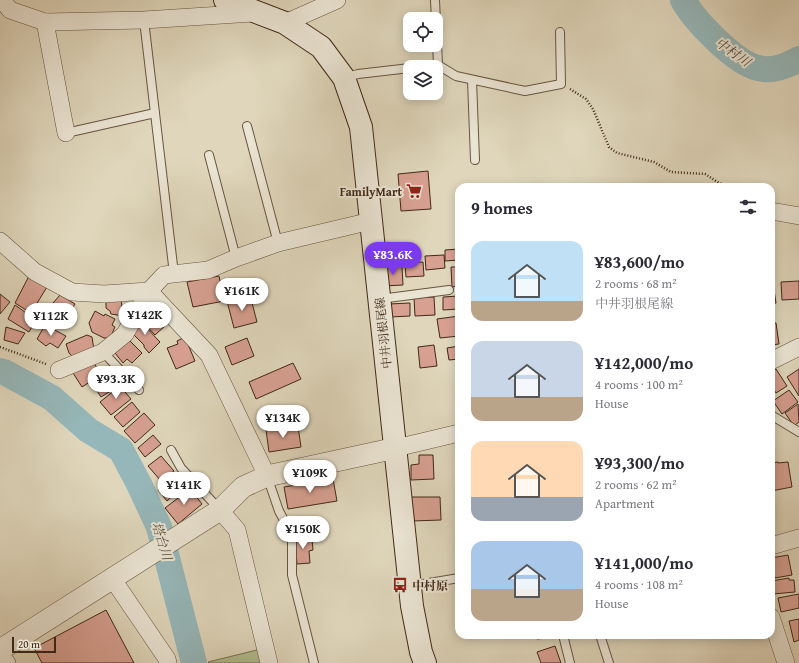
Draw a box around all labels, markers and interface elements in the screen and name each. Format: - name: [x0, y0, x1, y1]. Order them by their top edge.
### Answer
- map controls: [403, 12, 443, 100]
- button: locate: [403, 12, 443, 52]
- water label: 中村川: [712, 33, 756, 72]
- button: layers: [403, 60, 443, 100]
- supermarket icon: FamilyMart: [405, 182, 423, 200]
- place label: FamilyMart: [340, 183, 402, 200]
- text: 9 homes: [471, 195, 533, 220]
- icon: filters: [737, 196, 759, 218]
- pin: ¥83.6K: [360, 242, 426, 276]
- text: ¥83.6K: [374, 245, 412, 264]
- text: ¥83,600/mo: [595, 249, 684, 274]
- icon: home: [503, 257, 551, 305]
- text: 2 rooms · 68 m²: [595, 274, 677, 293]
- pin: ¥161K: [214, 278, 270, 312]
- text: ¥161K: [224, 281, 260, 300]
- text: 中井羽根尾線: [595, 294, 673, 313]
- street label: 中井羽根尾線: [371, 296, 395, 370]
- pin: ¥142K: [117, 302, 173, 336]
- pin: ¥112K: [23, 303, 79, 337]
- text: ¥142K: [127, 305, 163, 324]
- text: ¥112K: [33, 306, 69, 325]
- text: ¥142,000/mo: [595, 350, 693, 375]
- icon: home: [503, 357, 551, 405]
- pin: ¥93.3K: [83, 366, 149, 400]
- text: ¥93.3K: [97, 369, 135, 388]
- text: 4 rooms · 100 m²: [595, 375, 683, 394]
- text: House: [595, 394, 629, 413]
- pin: ¥134K: [255, 405, 311, 439]
- text: ¥134K: [265, 408, 301, 427]
- text: ¥93,300/mo: [595, 450, 684, 475]
- icon: home: [503, 457, 551, 505]
- pin: ¥109K: [282, 460, 338, 494]
- text: ¥109K: [292, 463, 328, 482]
- pin: ¥141K: [156, 472, 212, 506]
- text: ¥141K: [166, 475, 202, 494]
- text: 2 rooms · 62 m²: [595, 475, 677, 494]
- text: Apartment: [595, 494, 655, 513]
- pin: ¥150K: [275, 516, 331, 550]
- text: ¥150K: [285, 519, 321, 538]
- water label: 塔台川: [147, 520, 177, 564]
- text: ¥141,000/mo: [595, 550, 693, 575]
- icon: home: [503, 557, 551, 605]
- text: 4 rooms · 108 m²: [595, 575, 683, 594]
- bus stop icon: 中村原: [391, 576, 409, 594]
- place label: 中村原: [412, 577, 448, 594]
- text: House: [595, 594, 629, 613]
- scale bar: [12, 635, 56, 654]
- text: 20 m: [18, 636, 40, 652]

